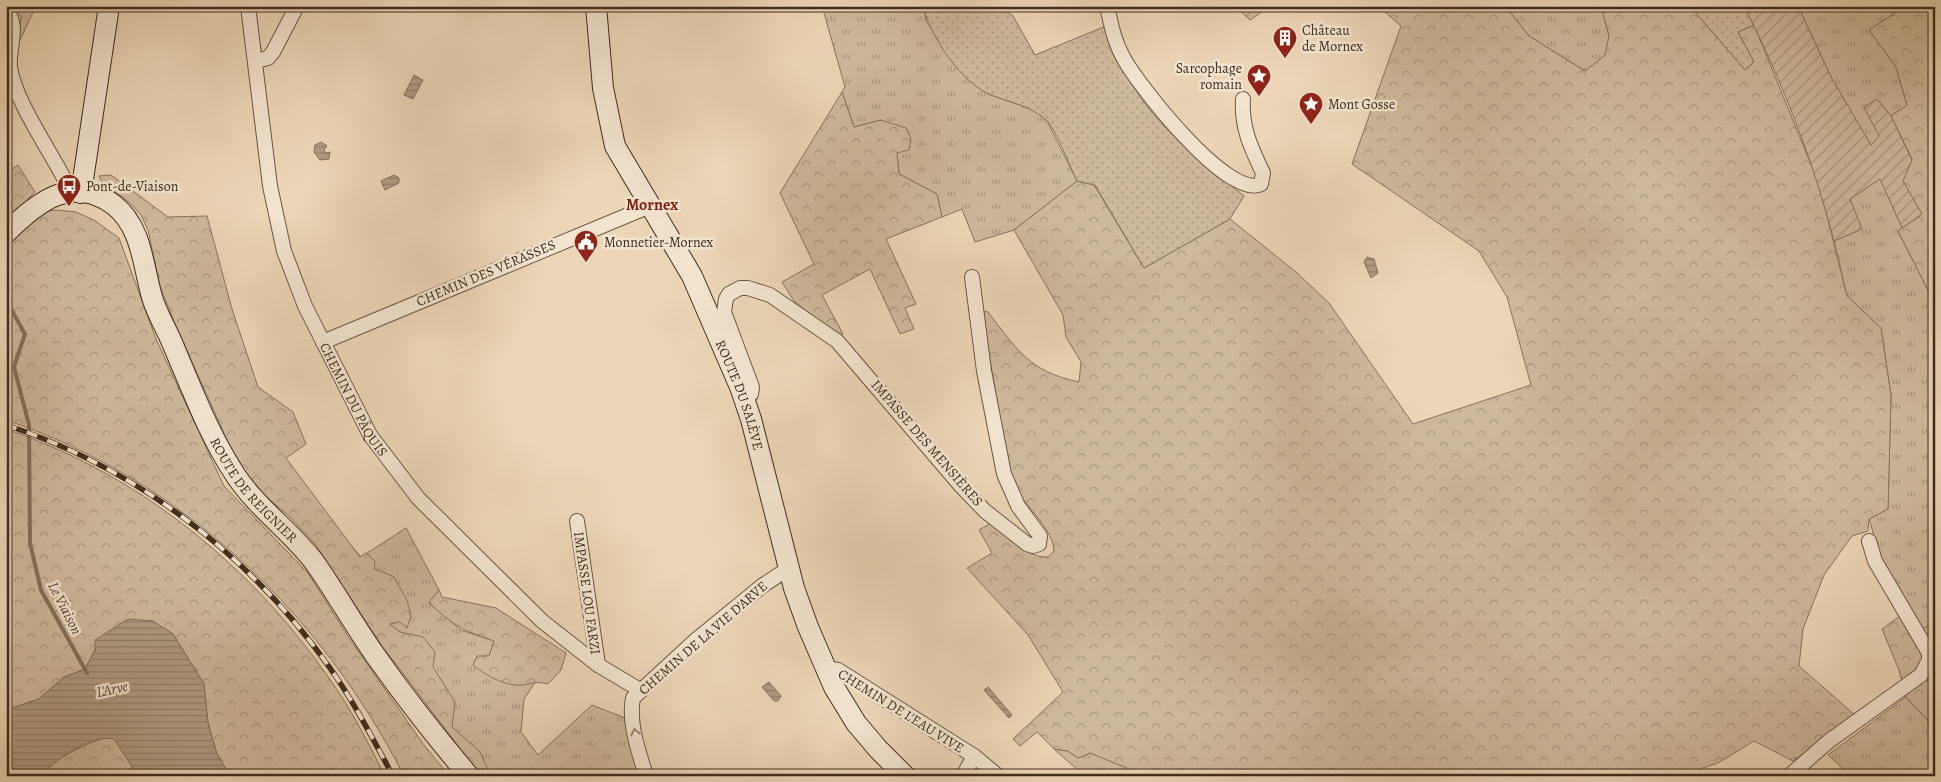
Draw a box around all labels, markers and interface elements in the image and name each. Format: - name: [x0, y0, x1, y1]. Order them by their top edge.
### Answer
- place label: Château de Mornex: [1302, 21, 1363, 56]
- building icon: Château de Mornex: [1272, 25, 1298, 59]
- place label: Sarcophage romain: [1176, 59, 1242, 94]
- place icon: Sarcophage romain: [1246, 63, 1272, 97]
- place icon: Mont Gosse: [1298, 91, 1324, 125]
- place label: Mont Gosse: [1328, 95, 1395, 114]
- bus stop icon: Pont-de-Viaison: [56, 173, 82, 207]
- place label: Pont-de-Viaison: [86, 177, 179, 196]
- district label: Mornex: [626, 194, 678, 216]
- public building icon: Monnetier-Mornex: [573, 229, 599, 263]
- place label: Monnetier-Mornex: [604, 233, 714, 252]
- street label: CHEMIN DES VÉRASSES: [413, 235, 559, 311]
- street label: ROUTE DU SALÈVE: [711, 337, 768, 452]
- street label: CHEMIN DU PÂQUIS: [315, 339, 392, 460]
- street label: IMPASSE DES MENSIÈRES: [867, 376, 987, 510]
- street label: ROUTE DE REIGNIER: [206, 434, 302, 547]
- street label: IMPASSE LOU FARZI: [569, 530, 605, 656]
- street label: CHEMIN DE LA VIE D'ARVE: [635, 577, 771, 699]
- water label: Le Viaison: [43, 578, 87, 638]
- street label: CHEMIN DE L'EAU VIVE: [834, 664, 968, 758]
- water label: L'Arve: [94, 676, 130, 702]
- one-way arrow: [630, 728, 641, 737]

